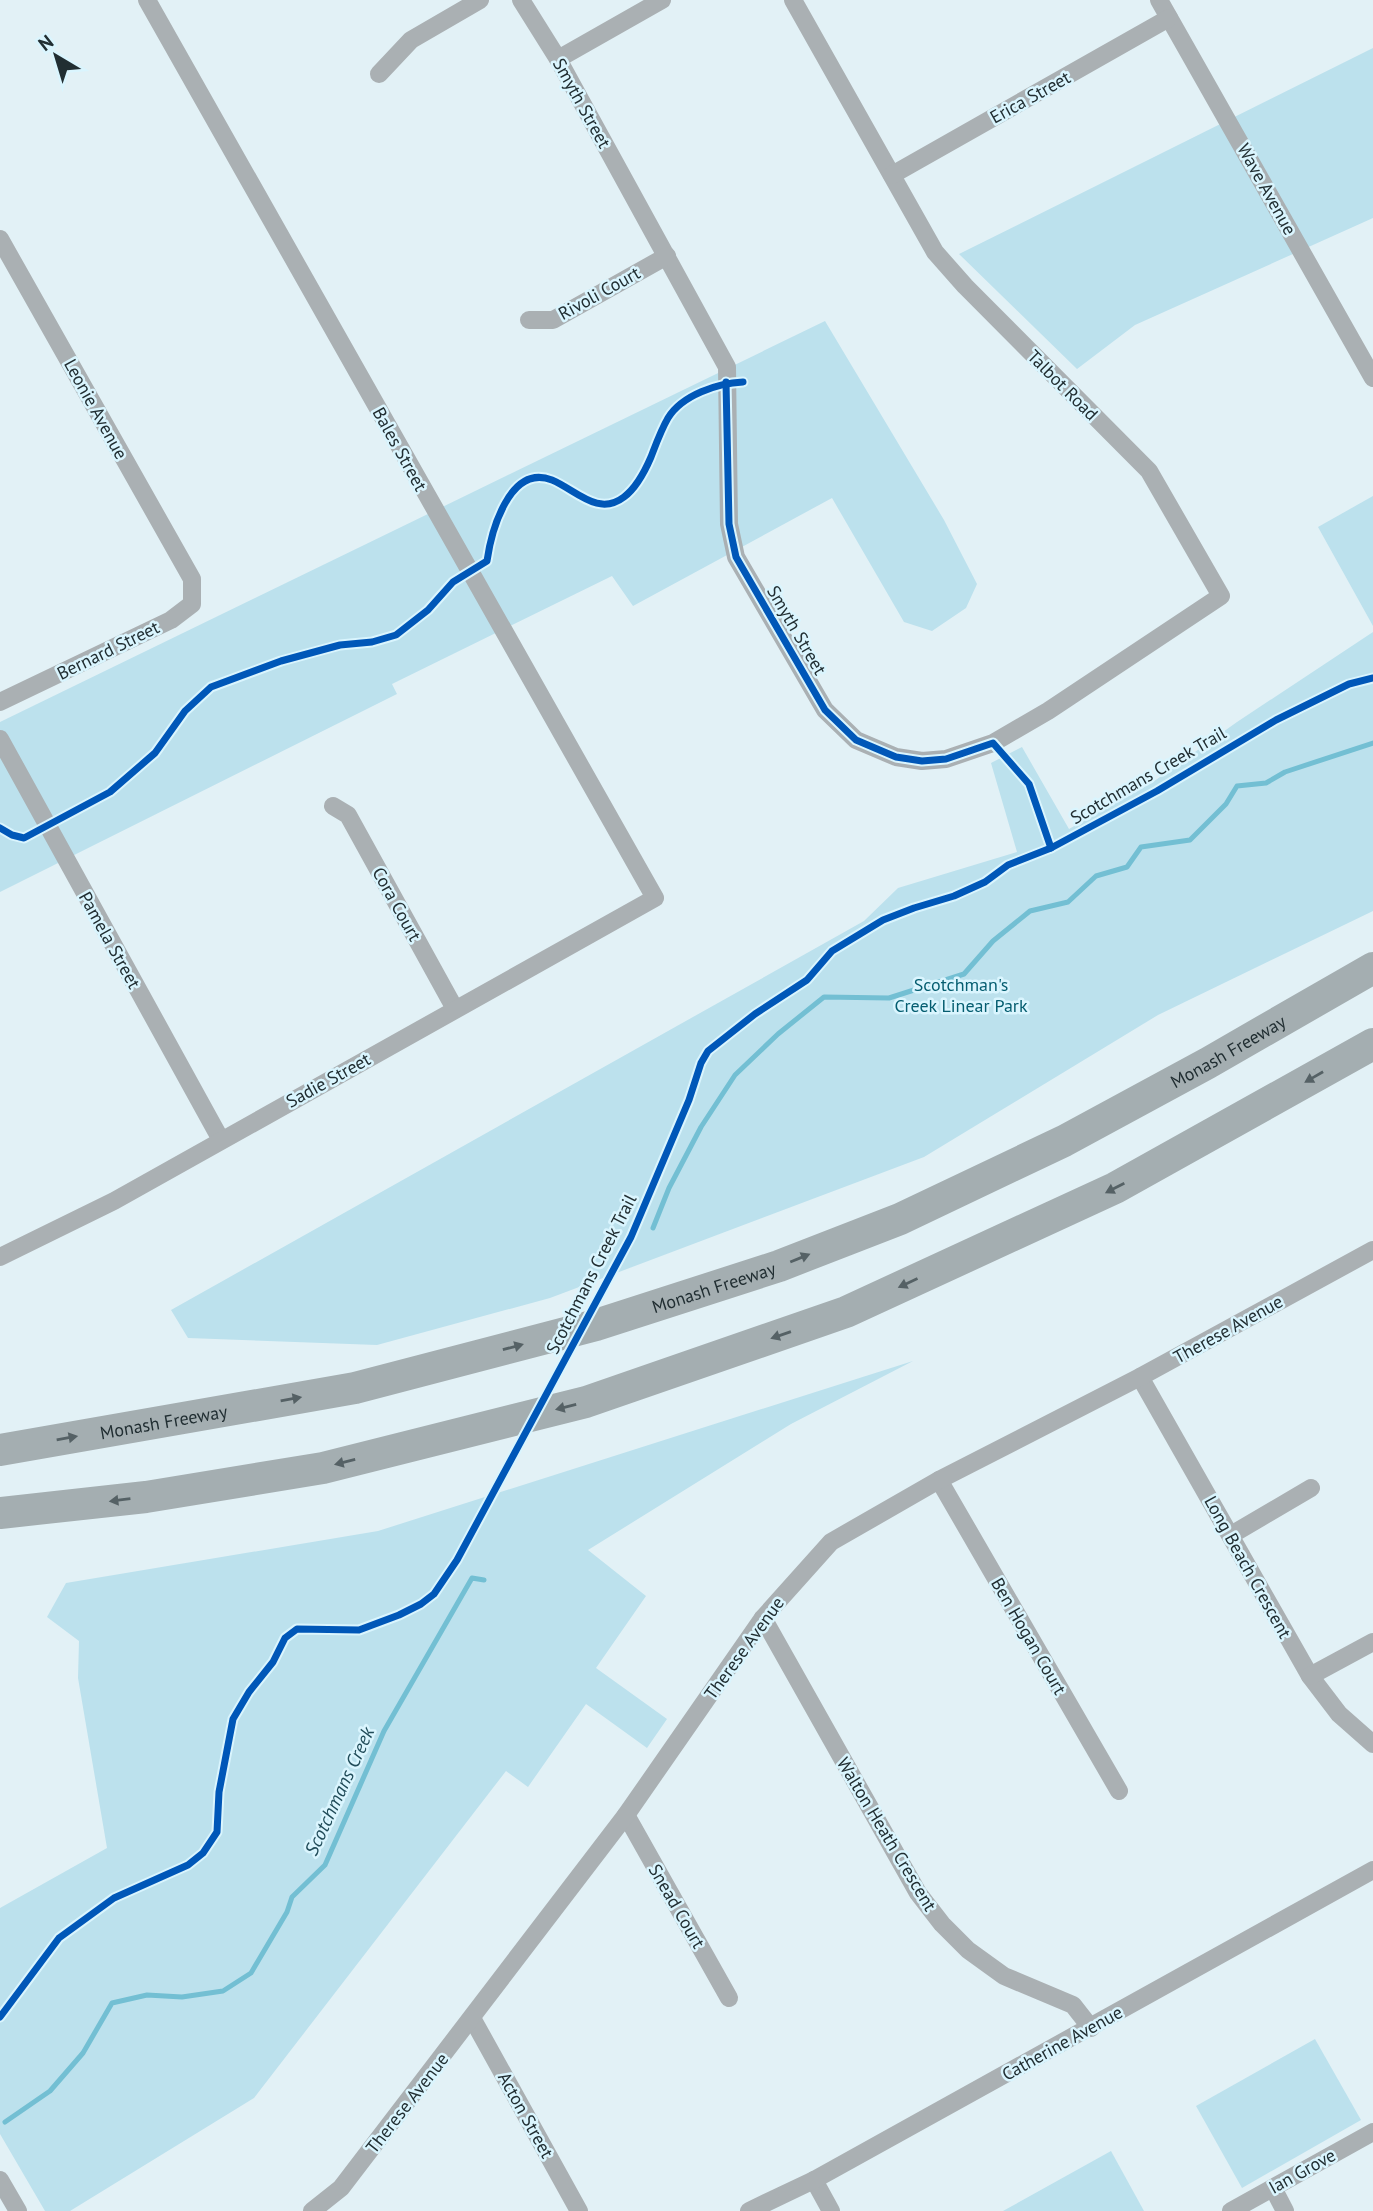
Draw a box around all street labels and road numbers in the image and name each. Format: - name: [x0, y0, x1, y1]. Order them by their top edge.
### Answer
- street label: Smyth Street: [548, 54, 616, 152]
- street label: Erica Street: [986, 66, 1074, 128]
- street label: Wave Avenue: [1232, 139, 1302, 239]
- street label: Rivoli Court: [554, 261, 644, 325]
- street label: Talbot Road: [1023, 345, 1103, 425]
- street label: Leonie Avenue: [59, 355, 133, 463]
- street label: Bales Street: [368, 403, 432, 495]
- street label: Smyth Street: [762, 581, 832, 679]
- street label: Bernard Street: [53, 615, 163, 685]
- street label: Scotchmans Creek Trail: [1066, 721, 1231, 829]
- street label: Cora Court: [367, 863, 427, 945]
- street label: Pamela Street: [74, 888, 146, 992]
- street label: Monash Freeway: [1166, 1009, 1290, 1093]
- street label: Sadie Street: [282, 1047, 374, 1113]
- street label: Scotchmans Creek Trail: [541, 1190, 642, 1358]
- street label: Monash Freeway: [649, 1256, 779, 1318]
- street label: Therese Avenue: [1169, 1290, 1287, 1368]
- street label: Monash Freeway: [98, 1399, 230, 1444]
- street label: Long Beach Crescent: [1199, 1492, 1297, 1642]
- street label: Ben Hogan Court: [986, 1573, 1072, 1699]
- street label: Therese Avenue: [699, 1592, 789, 1704]
- street label: Walton Heath Crescent: [832, 1753, 942, 1915]
- street label: Snead Court: [644, 1860, 710, 1952]
- street label: Catherine Avenue: [998, 2000, 1126, 2086]
- street label: Therese Avenue: [361, 2048, 453, 2158]
- street label: Acton Street: [493, 2068, 559, 2162]
- street label: Ian Grove: [1264, 2143, 1340, 2199]

